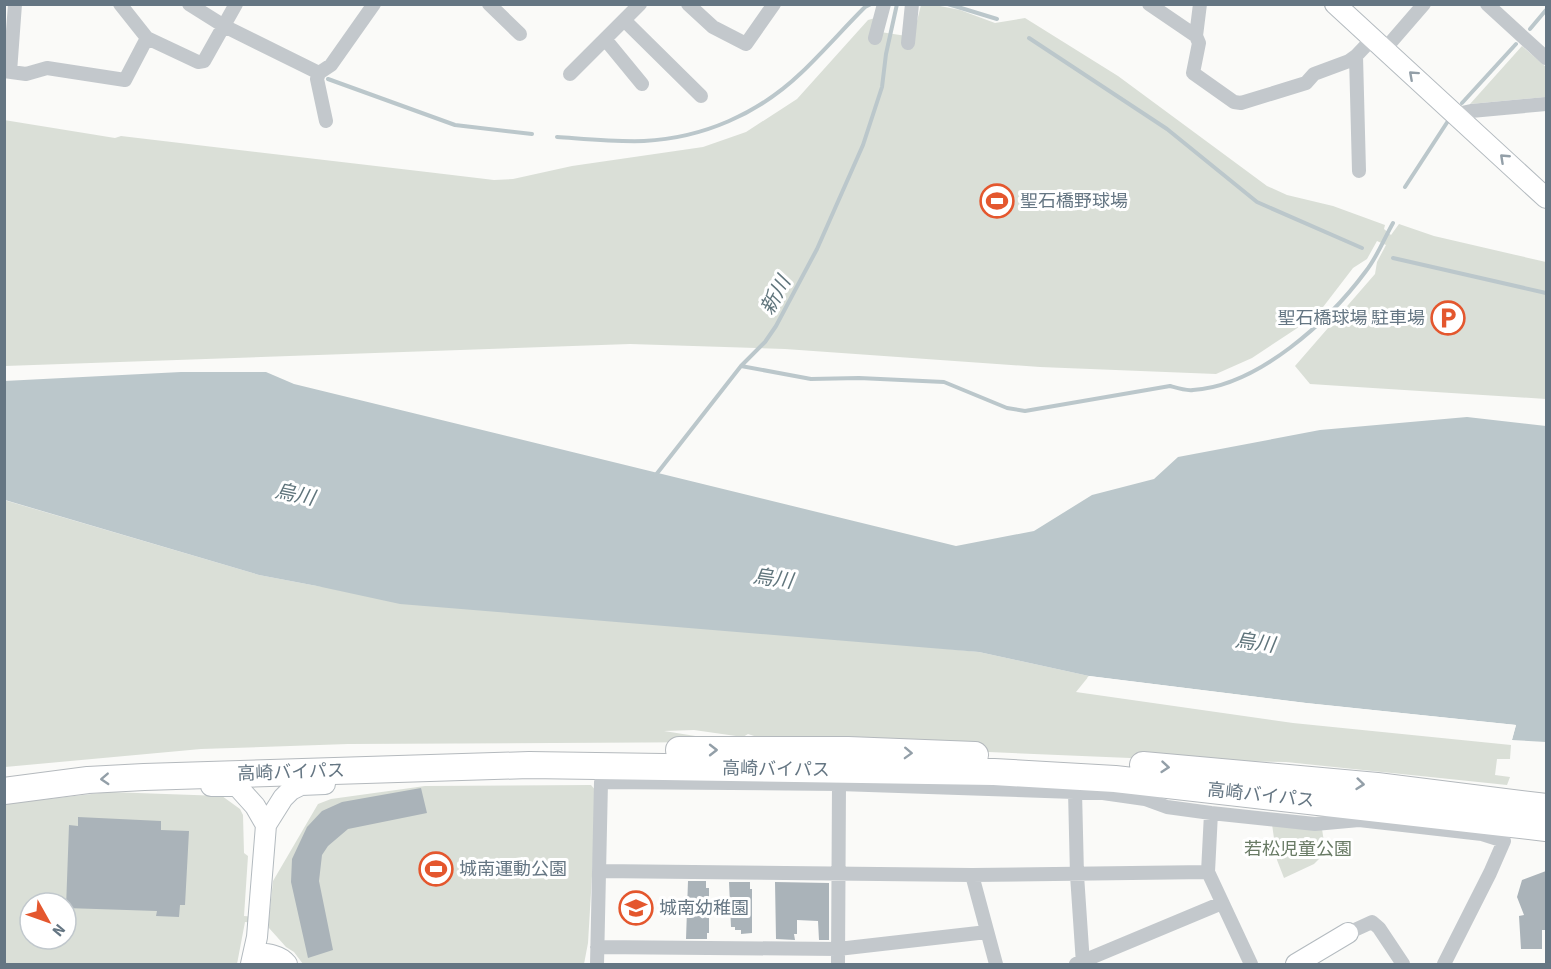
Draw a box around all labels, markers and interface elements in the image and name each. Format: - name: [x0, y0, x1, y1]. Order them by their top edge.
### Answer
- one-way arrow: [1410, 71, 1420, 82]
- one-way arrow: [1500, 154, 1510, 165]
- sports icon: 聖石橋野球場: [979, 183, 1015, 219]
- place label: 聖石橋野球場: [1020, 189, 1128, 214]
- water label: 新川: [754, 269, 799, 320]
- parking icon: 聖石橋球場 駐車場: [1430, 300, 1466, 336]
- place label: 聖石橋球場 駐車場: [1277, 306, 1425, 331]
- water label: 烏川: [272, 477, 319, 513]
- water label: 烏川: [751, 562, 797, 596]
- water label: 烏川: [1233, 626, 1279, 660]
- one-way arrow: [708, 744, 717, 756]
- one-way arrow: [903, 746, 912, 759]
- street label: 高崎バイパス: [722, 756, 830, 783]
- street label: 高崎バイパス: [237, 758, 345, 787]
- one-way arrow: [1161, 760, 1170, 773]
- one-way arrow: [101, 772, 110, 785]
- street label: 高崎バイパス: [1206, 777, 1316, 814]
- one-way arrow: [1355, 777, 1364, 790]
- park label: 若松児童公園: [1244, 837, 1352, 862]
- sports icon: 城南運動公園: [418, 851, 454, 887]
- place label: 城南運動公園: [459, 857, 567, 882]
- school or university icon: 城南幼稚園: [618, 890, 654, 926]
- north arrow: [18, 891, 78, 951]
- place label: 城南幼稚園: [659, 896, 749, 921]
- text: N: [47, 919, 71, 941]

